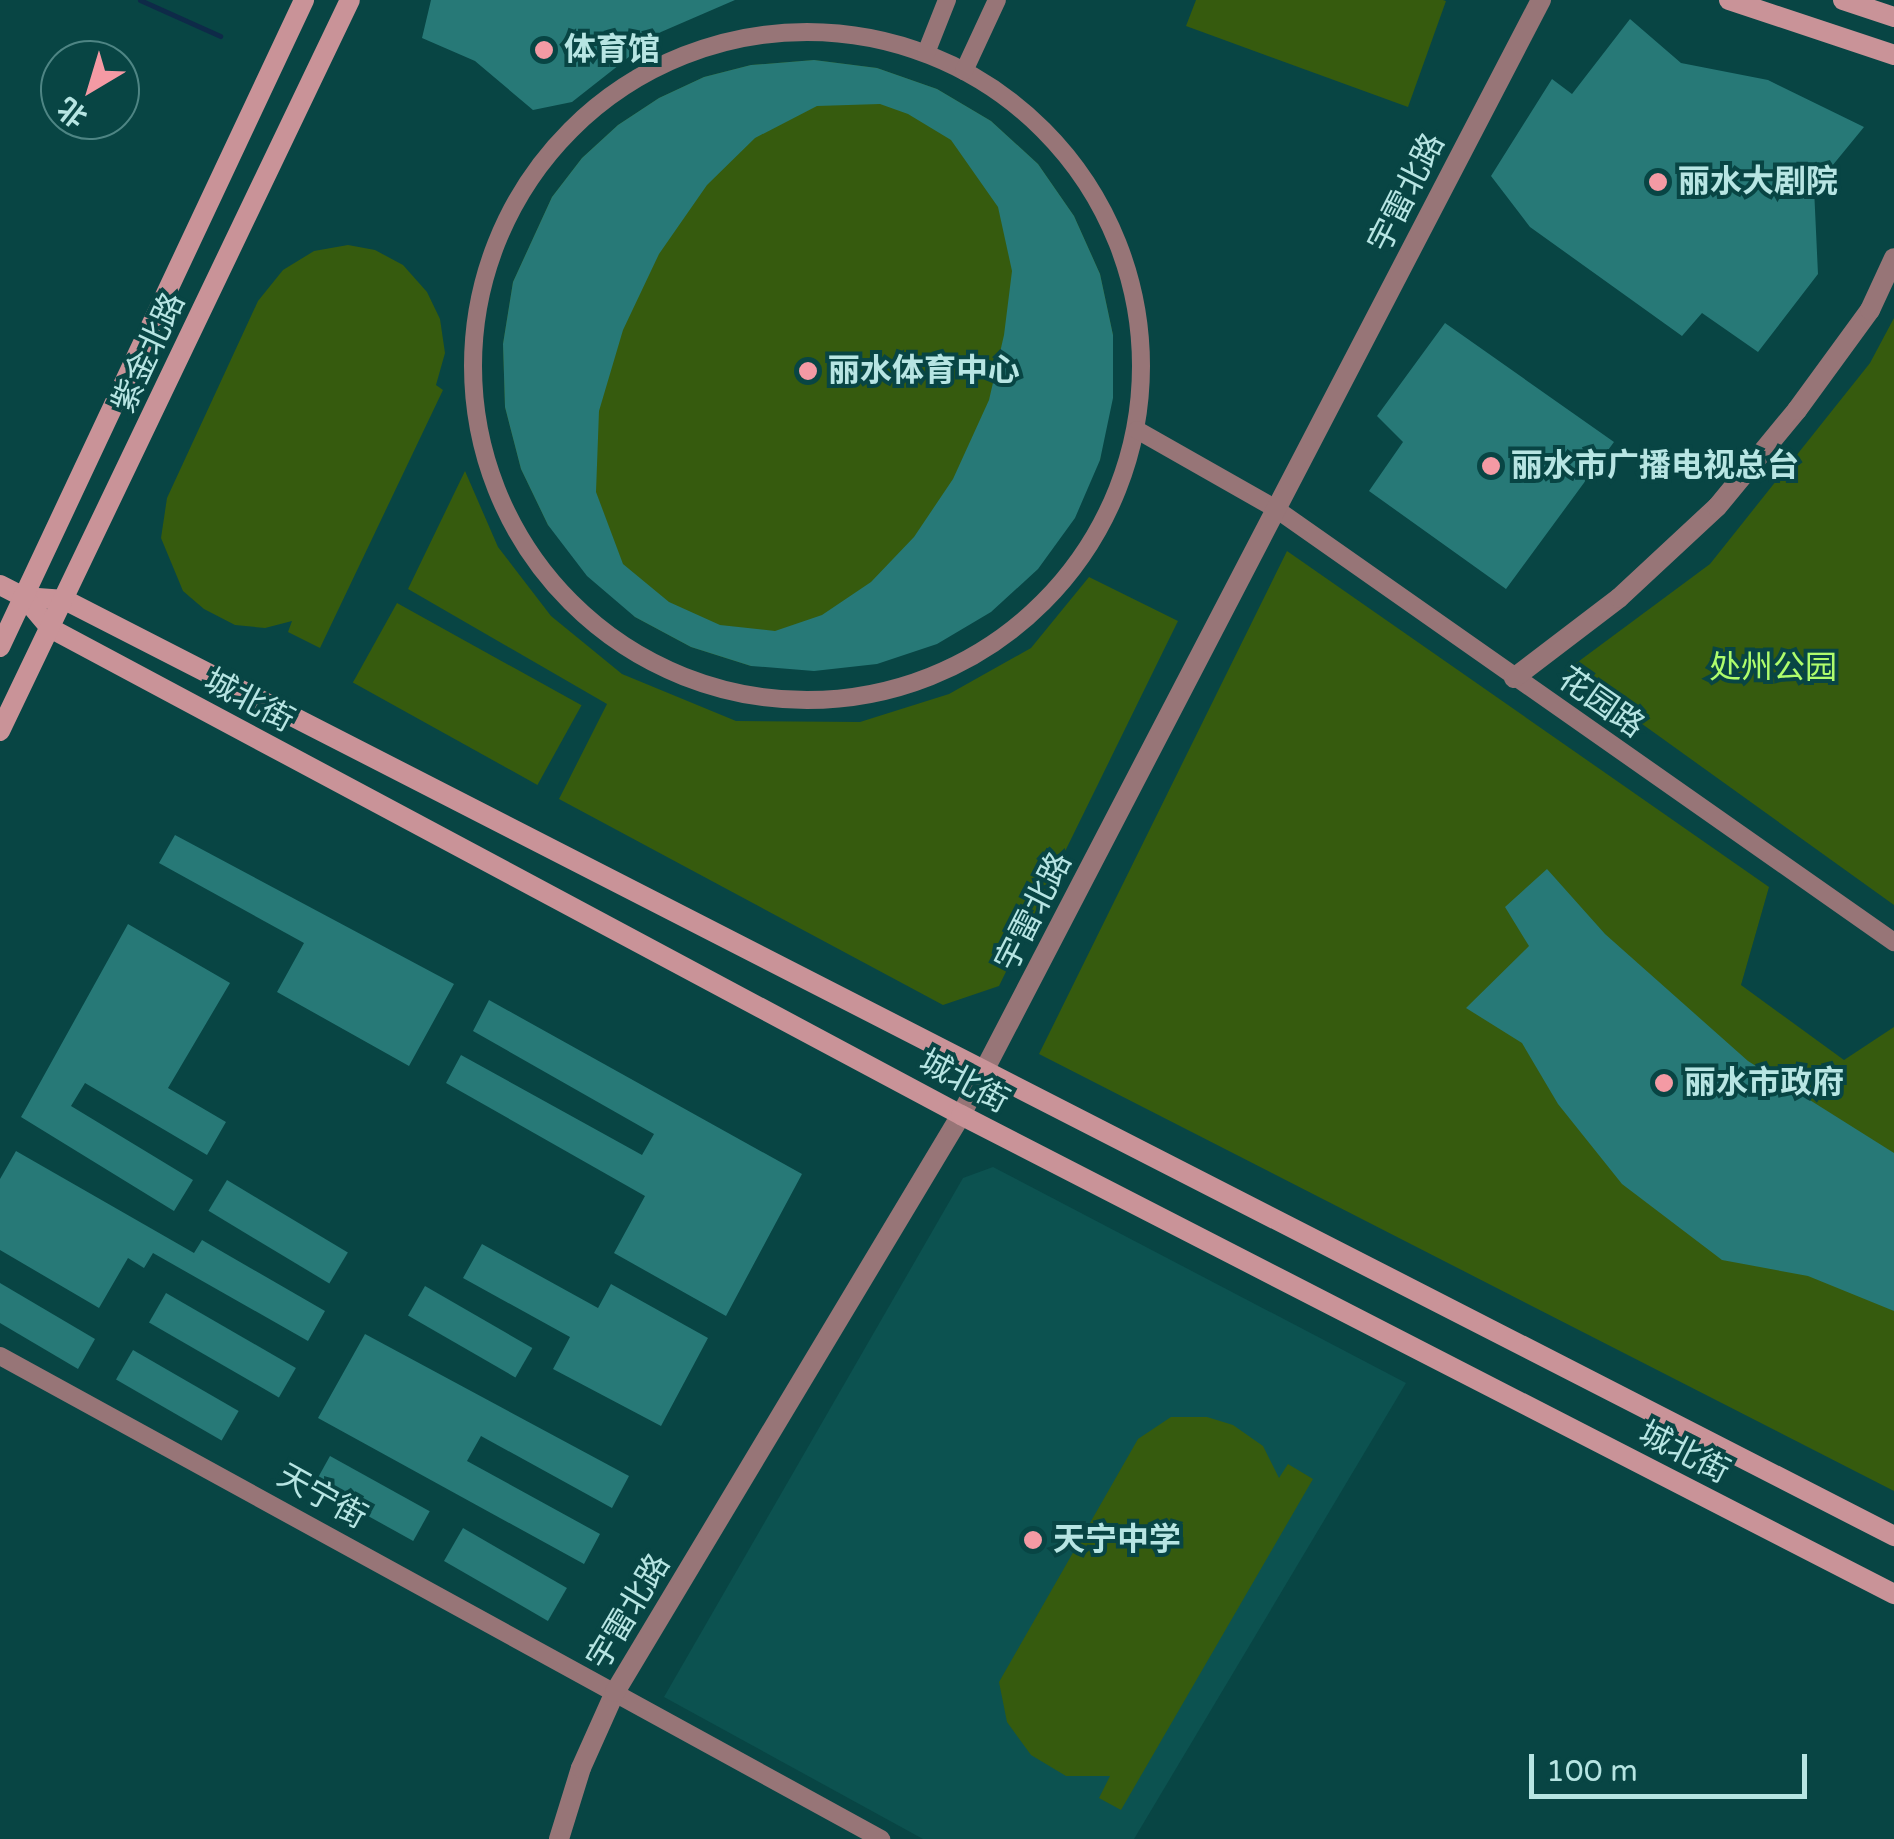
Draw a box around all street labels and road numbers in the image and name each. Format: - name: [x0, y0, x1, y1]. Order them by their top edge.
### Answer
- street label: 宇雷北路: [1361, 127, 1453, 259]
- street label: 紫金北路: [105, 287, 193, 419]
- street label: 花园路: [1551, 660, 1651, 746]
- street label: 城北街: [198, 662, 300, 740]
- street label: 宇雷北路: [988, 846, 1080, 978]
- street label: 城北街: [913, 1043, 1015, 1121]
- street label: 城北街: [1633, 1414, 1735, 1492]
- street label: 天宁街: [271, 1457, 373, 1537]
- street label: 宇雷北路: [580, 1547, 678, 1677]

